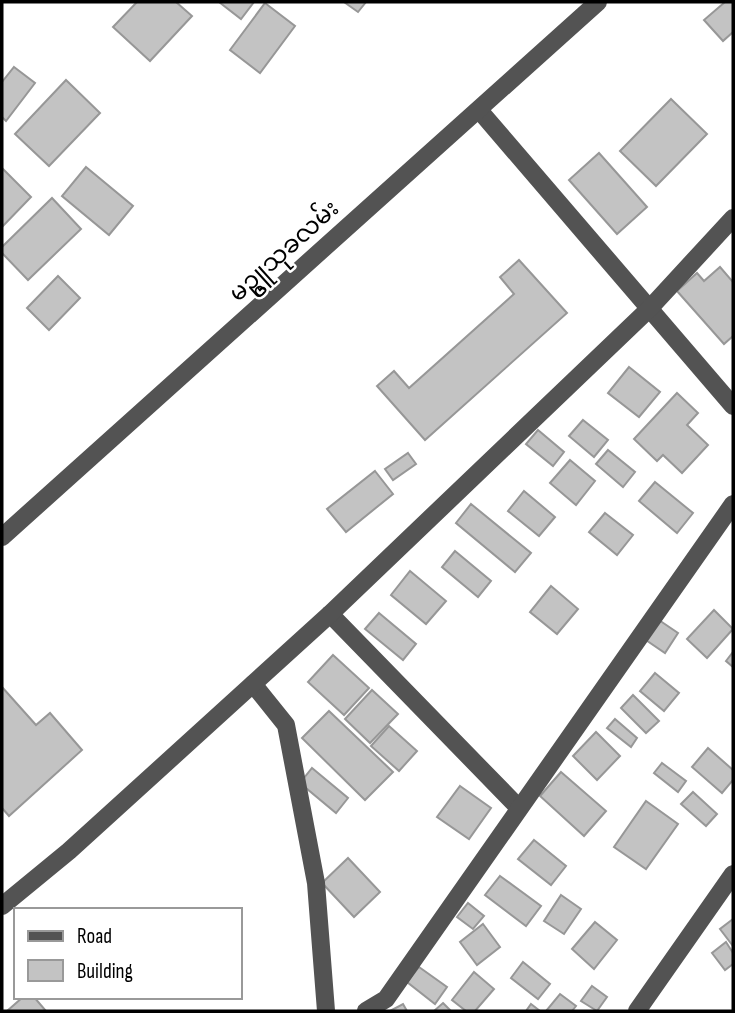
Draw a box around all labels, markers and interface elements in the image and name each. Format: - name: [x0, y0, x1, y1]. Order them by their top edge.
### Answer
- street label: မဥ္ဇူသုခလမ်း: [222, 193, 348, 311]
- legend: [14, 908, 242, 999]
- text: Road: [77, 924, 112, 949]
- text: Building: [77, 959, 133, 984]

